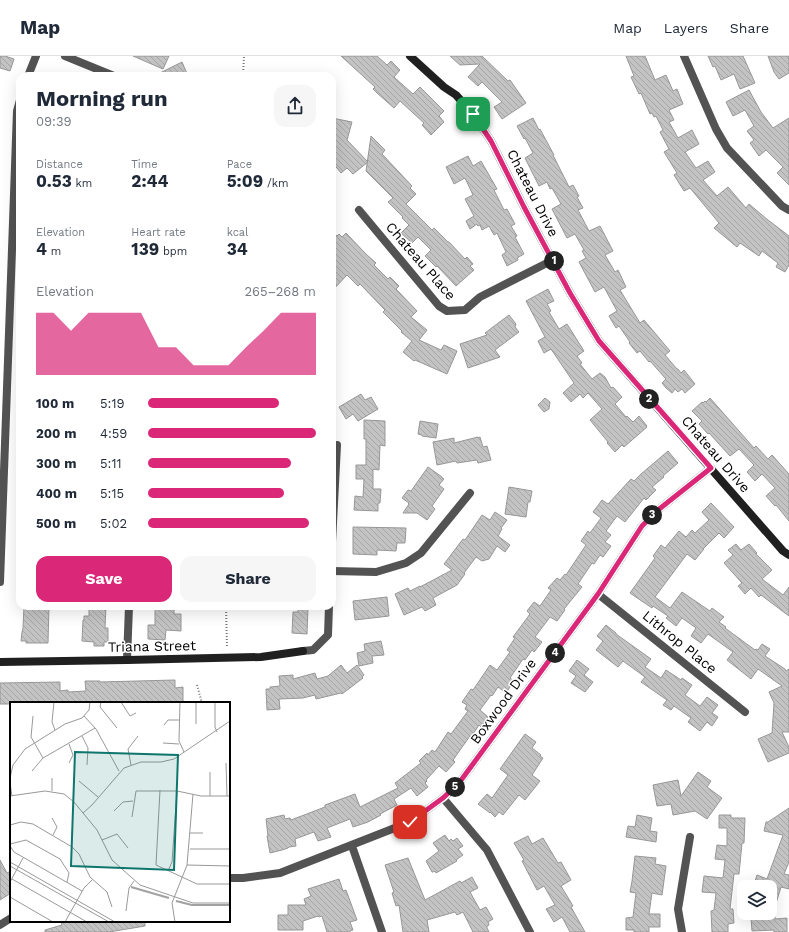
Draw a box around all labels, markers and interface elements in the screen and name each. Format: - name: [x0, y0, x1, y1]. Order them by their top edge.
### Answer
- text: Map: [20, 16, 60, 39]
- text: Map: [613, 20, 642, 36]
- text: Layers: [664, 20, 708, 36]
- text: Share: [730, 20, 769, 36]
- button: share: [274, 85, 316, 127]
- text: Morning run: [36, 86, 168, 111]
- pin: [456, 97, 490, 131]
- icon: arrive: [462, 103, 484, 125]
- text: 09:39: [36, 114, 72, 129]
- street label: Chateau Drive: [504, 147, 562, 239]
- text: Distance: [36, 158, 83, 171]
- text: Time: [131, 158, 158, 171]
- text: Pace: [227, 158, 252, 171]
- text: 0.53: [36, 171, 72, 191]
- text: 2:44: [131, 171, 169, 191]
- text: 5:09: [227, 171, 263, 191]
- text: km: [72, 177, 92, 190]
- text: /km: [263, 177, 288, 190]
- street label: Chateau Place: [383, 219, 459, 303]
- text: Elevation: [36, 226, 85, 239]
- text: Heart rate: [131, 226, 186, 239]
- text: kcal: [227, 226, 248, 239]
- text: 4: [36, 239, 47, 259]
- text: 139: [131, 239, 159, 259]
- text: 34: [227, 239, 248, 259]
- text: m: [47, 245, 61, 258]
- text: bpm: [159, 245, 187, 258]
- pin: 1: [544, 251, 564, 271]
- text: 1: [552, 254, 556, 267]
- text: Elevation: [36, 284, 94, 299]
- text: 265–268 m: [245, 284, 316, 299]
- pin: 2: [639, 389, 659, 409]
- text: 2: [646, 392, 652, 405]
- text: 100 m: [36, 396, 74, 411]
- text: 5:19: [100, 396, 125, 411]
- street label: Chateau Drive: [678, 413, 754, 495]
- text: 200 m: [36, 426, 76, 441]
- text: 4:59: [100, 426, 127, 441]
- text: 300 m: [36, 456, 76, 471]
- text: 5:11: [100, 456, 122, 471]
- text: 400 m: [36, 486, 77, 501]
- text: 5:15: [100, 486, 124, 501]
- pin: 3: [642, 505, 662, 525]
- text: 3: [649, 508, 655, 521]
- text: 500 m: [36, 516, 76, 531]
- text: 5:02: [100, 516, 127, 531]
- button: Save: [36, 556, 172, 602]
- button: Share: [180, 556, 316, 602]
- street label: Lithrop Place: [640, 607, 720, 677]
- street label: Triana Street: [108, 637, 196, 655]
- pin: 4: [545, 643, 565, 663]
- text: 4: [551, 646, 559, 659]
- street label: Boxwood Drive: [467, 655, 539, 747]
- inset map: [10, 702, 230, 922]
- pin: 5: [445, 777, 465, 797]
- text: 5: [452, 780, 458, 793]
- pin: [393, 805, 427, 839]
- icon: check: [399, 811, 421, 833]
- map controls: [737, 880, 777, 920]
- button: layers: [737, 880, 777, 920]

